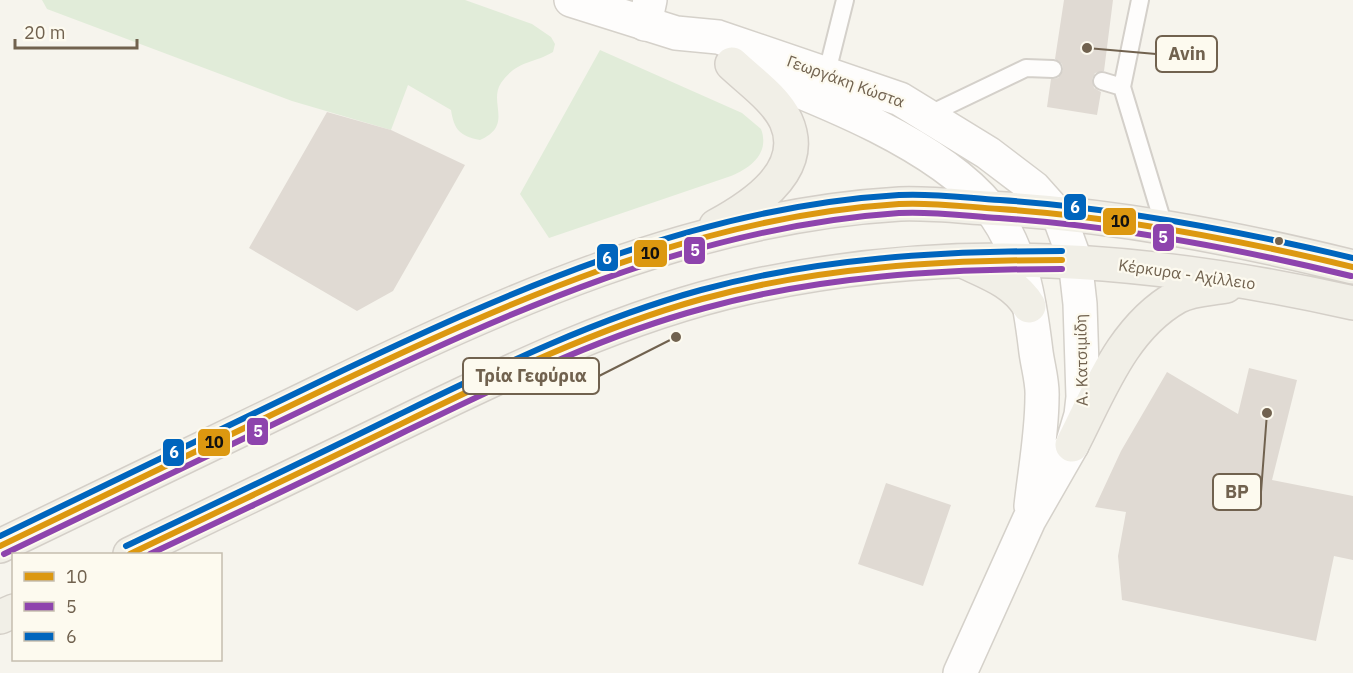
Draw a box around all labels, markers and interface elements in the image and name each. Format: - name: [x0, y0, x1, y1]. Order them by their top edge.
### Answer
- scale bar: [15, 12, 136, 50]
- text: 20 m: [24, 21, 66, 44]
- callout: Avin: [1156, 36, 1217, 72]
- text: Avin: [1168, 42, 1206, 65]
- street label: Γεωργάκη Κώστα: [784, 50, 908, 112]
- line badge: 6: [1063, 193, 1087, 221]
- text: 6: [1070, 197, 1080, 217]
- line badge: 10: [1102, 207, 1137, 236]
- text: 10: [1110, 211, 1130, 231]
- line badge: 5: [1152, 223, 1175, 252]
- text: 5: [1158, 227, 1168, 247]
- unlabelled marker: [1273, 235, 1285, 247]
- line badge: 5: [683, 236, 706, 265]
- line badge: 10: [633, 239, 668, 268]
- text: 5: [690, 240, 700, 260]
- line badge: 6: [596, 243, 619, 272]
- text: 10: [640, 243, 660, 263]
- text: 6: [602, 248, 612, 268]
- street label: Κέρκυρα - Αχίλλειο: [1117, 254, 1257, 294]
- street label: Α. Κατσιμίδη: [1070, 314, 1092, 406]
- callout: Τρία Γεφύρια: [463, 358, 599, 394]
- text: Τρία Γεφύρια: [475, 364, 587, 387]
- line badge: 5: [246, 417, 269, 446]
- text: 5: [253, 421, 263, 441]
- line badge: 10: [197, 428, 231, 457]
- text: 10: [204, 432, 224, 452]
- line badge: 6: [162, 438, 185, 467]
- text: 6: [169, 442, 179, 462]
- callout: BP: [1213, 474, 1261, 510]
- text: BP: [1225, 480, 1249, 503]
- legend: [12, 553, 222, 661]
- text: 10: [66, 565, 88, 588]
- text: 5: [66, 595, 77, 618]
- text: 6: [66, 625, 77, 648]

